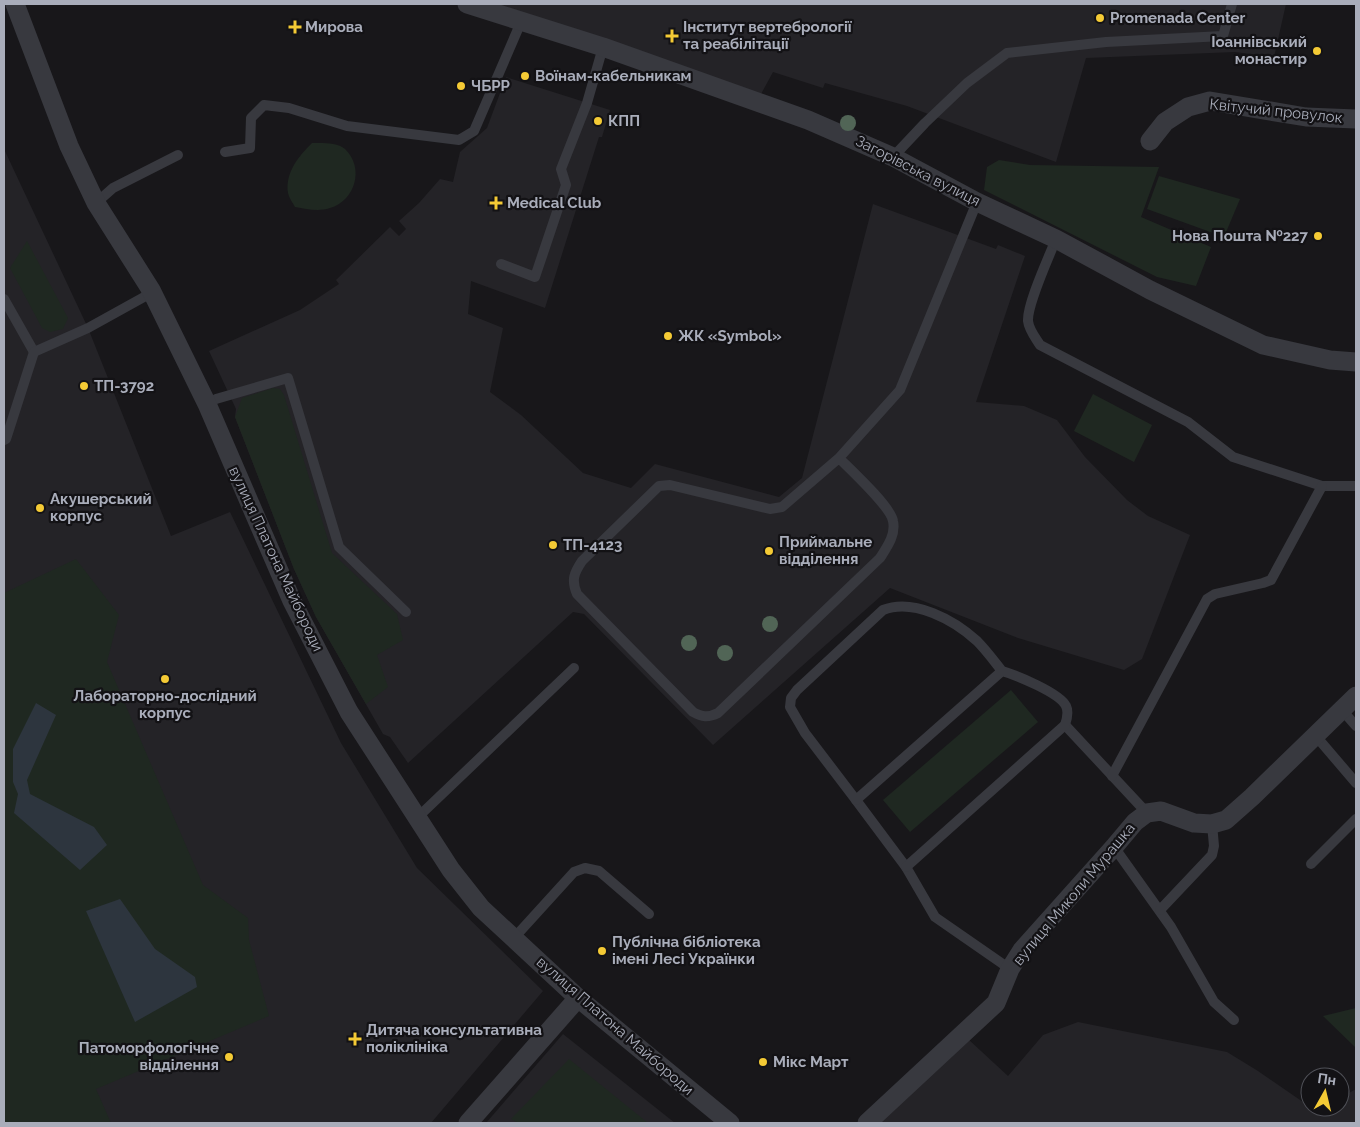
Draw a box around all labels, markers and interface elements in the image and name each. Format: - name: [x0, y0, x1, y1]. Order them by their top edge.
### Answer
- place label: Promenada Center: [1110, 9, 1246, 27]
- marker: Promenada Center: [1094, 12, 1106, 24]
- place label: Мирова: [305, 18, 363, 36]
- place label: Інститут вертебрології та реабілітації: [683, 18, 853, 53]
- marker: Мирова: [289, 21, 301, 33]
- marker: Інститут вертебрології та реабілітації: [665, 29, 679, 43]
- place label: Іоаннівський монастир: [1211, 33, 1307, 68]
- marker: Іоаннівський монастир: [1311, 45, 1323, 57]
- place label: Воїнам-кабельникам: [535, 67, 692, 85]
- marker: Воїнам-кабельникам: [519, 70, 531, 82]
- place label: ЧБРР: [471, 77, 511, 95]
- marker: ЧБРР: [455, 80, 467, 92]
- street label: Квітучий провулок: [1209, 95, 1344, 127]
- place label: КПП: [608, 112, 640, 130]
- marker: КПП: [592, 115, 604, 127]
- street label: Загорівська вулиця: [853, 132, 983, 210]
- place label: Medical Club: [507, 194, 602, 212]
- marker: Medical Club: [489, 196, 503, 210]
- place label: Нова Пошта №227: [1172, 227, 1309, 245]
- marker: Нова Пошта №227: [1312, 230, 1324, 242]
- place label: ЖК «Symbol»: [678, 327, 782, 345]
- marker: ЖК «Symbol»: [662, 330, 674, 342]
- place label: ТП-3792: [94, 377, 154, 395]
- marker: ТП-3792: [78, 380, 90, 392]
- street label: вулиця Платона Майбороди: [225, 464, 327, 654]
- place label: Акушерський корпус: [50, 490, 152, 525]
- marker: Акушерський корпус: [34, 502, 46, 514]
- place label: Приймальне відділення: [779, 533, 872, 568]
- place label: ТП-4123: [563, 536, 622, 554]
- marker: ТП-4123: [547, 539, 559, 551]
- marker: Приймальне відділення: [763, 545, 775, 557]
- marker: Лабораторно-дослідний корпус: [159, 673, 171, 685]
- place label: Лабораторно-дослідний корпус: [73, 687, 257, 722]
- street label: вулиця Миколи Мурашка: [1009, 819, 1139, 969]
- place label: Публічна бібліотека імені Лесі Українки: [612, 933, 761, 968]
- marker: Публічна бібліотека імені Лесі Українки: [596, 945, 608, 957]
- street label: вулиця Платона Майбороди: [533, 953, 697, 1099]
- place label: Дитяча консультативна поліклініка: [366, 1021, 542, 1056]
- marker: Дитяча консультативна поліклініка: [348, 1032, 362, 1046]
- place label: Патоморфологічне відділення: [79, 1039, 219, 1074]
- marker: Патоморфологічне відділення: [223, 1051, 235, 1063]
- place label: Мікс Март: [773, 1053, 849, 1071]
- marker: Мікс Март: [757, 1056, 769, 1068]
- north arrow: [1300, 1067, 1350, 1117]
- text: Пн: [1316, 1070, 1337, 1088]

